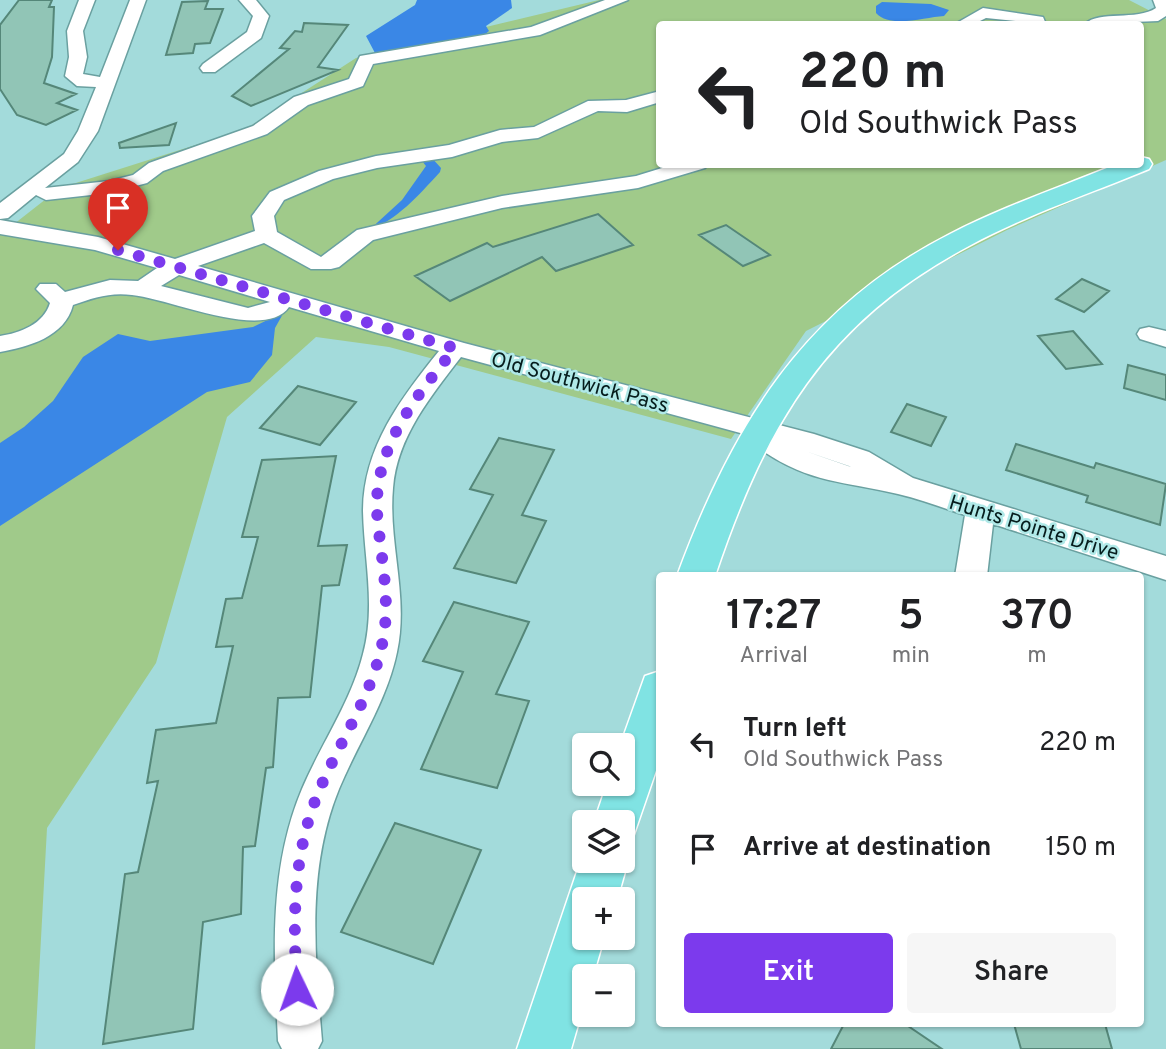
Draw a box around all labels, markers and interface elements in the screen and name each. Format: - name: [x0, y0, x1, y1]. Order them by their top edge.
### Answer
- text: 220 m: [799, 44, 946, 106]
- icon: left: [684, 49, 775, 140]
- text: Old Southwick Pass: [799, 105, 1078, 145]
- pin: [88, 178, 148, 250]
- icon: arrive: [99, 189, 137, 227]
- street label: Old Southwick Pass: [488, 347, 671, 420]
- street label: Hunts Pointe Drive: [945, 490, 1122, 567]
- text: 17:27: [726, 591, 822, 644]
- text: 5: [898, 591, 924, 644]
- text: 370: [1000, 591, 1074, 644]
- text: Arrival: [740, 642, 808, 671]
- text: min: [892, 642, 930, 671]
- text: m: [1027, 642, 1047, 671]
- text: Turn left: [743, 713, 847, 746]
- icon: left: [684, 725, 722, 763]
- text: 220 m: [1039, 727, 1116, 760]
- map controls: [572, 733, 635, 1027]
- button: search: [572, 733, 635, 796]
- text: Old Southwick Pass: [743, 746, 943, 775]
- button: layers: [572, 810, 635, 873]
- icon: arrive: [684, 830, 722, 868]
- text: Arrive at destination: [743, 832, 991, 865]
- text: 150 m: [1045, 832, 1116, 865]
- button: +: [572, 887, 635, 950]
- button: Exit: [684, 933, 893, 1013]
- button: Share: [907, 933, 1116, 1013]
- position arrow: [260, 952, 334, 1026]
- button: −: [572, 964, 635, 1027]

